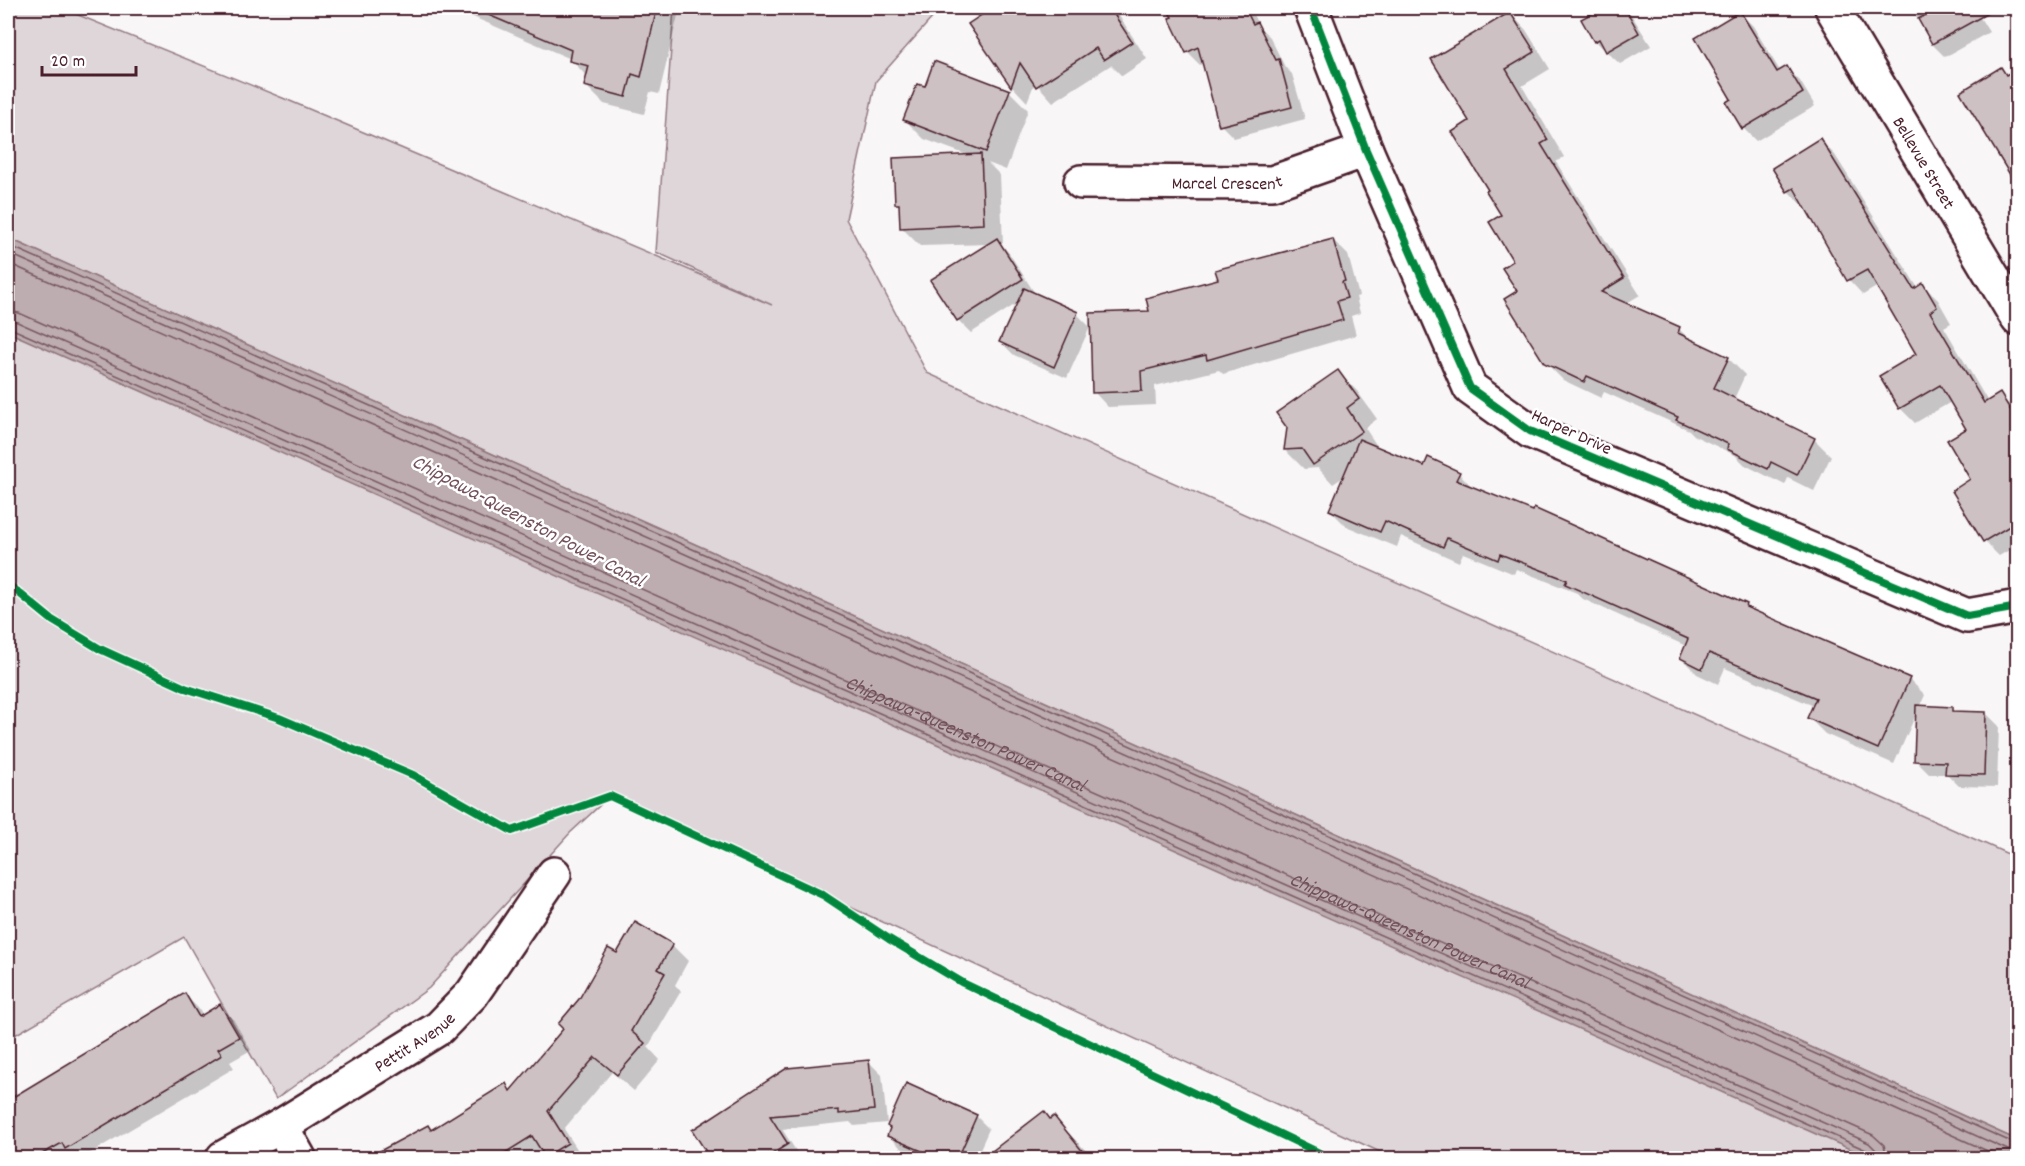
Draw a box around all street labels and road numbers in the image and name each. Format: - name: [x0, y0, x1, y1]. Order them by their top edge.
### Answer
- street label: Bellevue Street: [1885, 113, 1960, 215]
- street label: Marcel Crescent: [1172, 170, 1287, 198]
- street label: Harper Drive: [1527, 404, 1615, 463]
- street label: Pettit Avenue: [370, 1008, 463, 1080]

